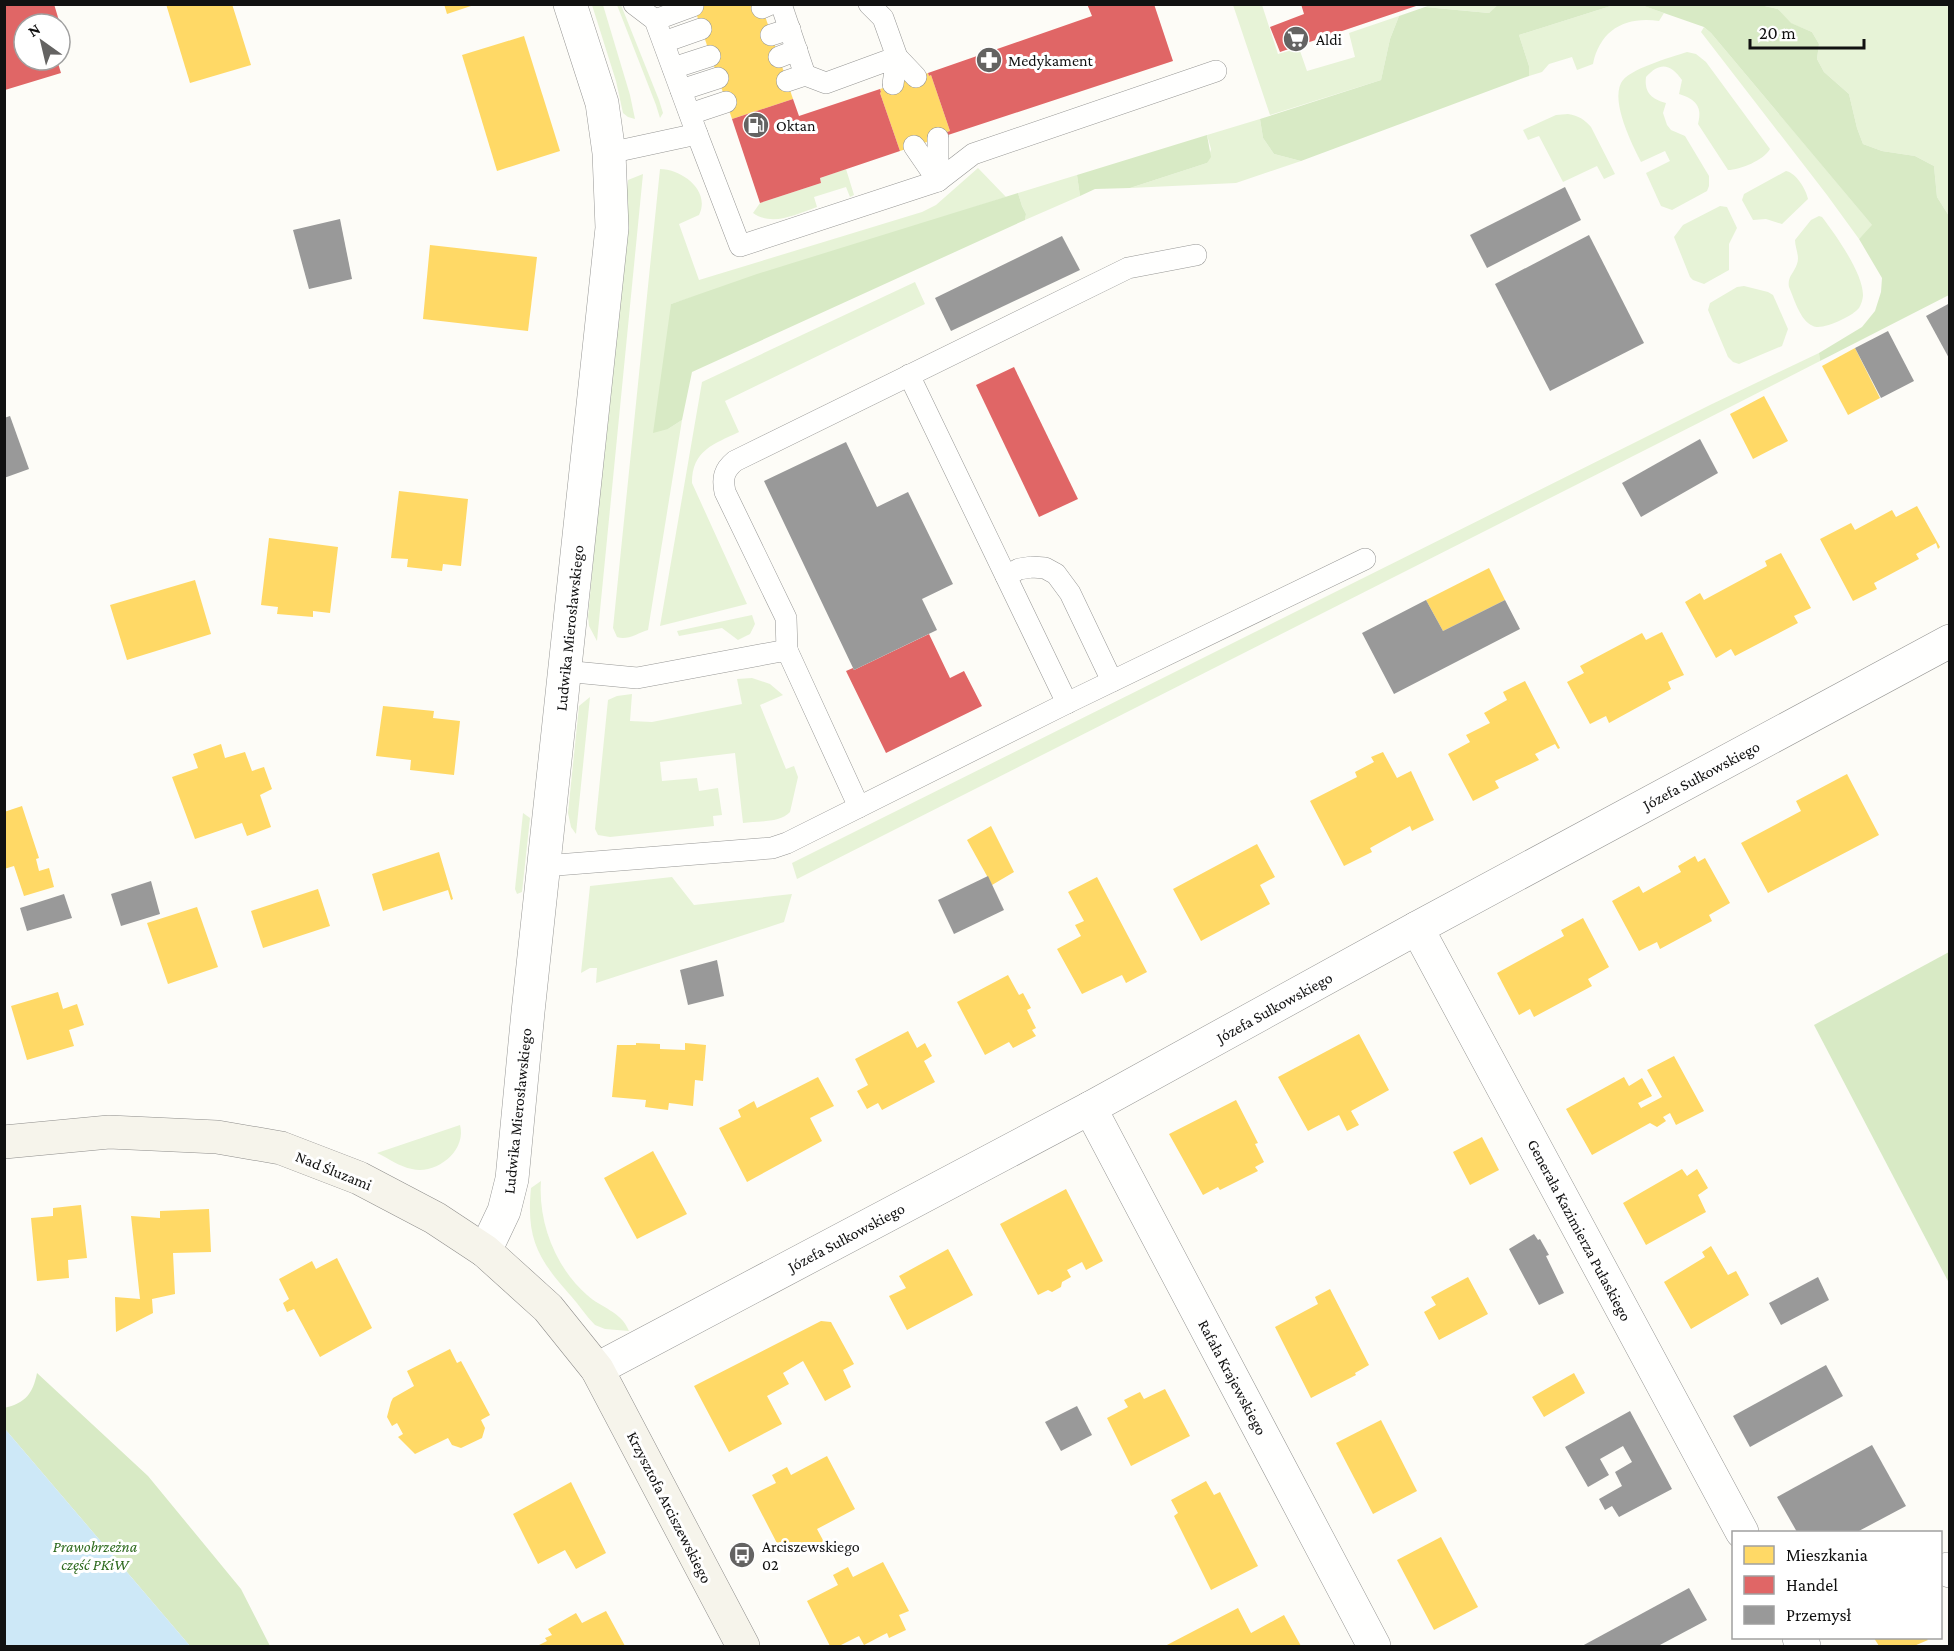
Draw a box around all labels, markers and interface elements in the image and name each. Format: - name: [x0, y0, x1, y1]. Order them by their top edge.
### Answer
- north arrow: [12, 12, 72, 72]
- scale bar: [1750, 12, 1864, 50]
- text: N: [25, 20, 43, 40]
- text: 20 m: [1759, 23, 1796, 43]
- supermarket icon: Aldi: [1281, 24, 1311, 54]
- place label: Aldi: [1316, 31, 1342, 48]
- pharmacy icon: Medykament: [974, 45, 1004, 75]
- place label: Medykament: [1008, 52, 1094, 70]
- fuel station icon: Oktan: [741, 110, 771, 140]
- place label: Oktan: [776, 117, 816, 134]
- street label: Ludwika Mierosławskiego: [552, 544, 588, 712]
- street label: Józefa Sułkowskiego: [1638, 737, 1763, 815]
- street label: Józefa Sułkowskiego: [1212, 969, 1336, 1048]
- street label: Ludwika Mierosławskiego: [500, 1027, 536, 1195]
- street label: Generała Kazimierza Pułaskiego: [1523, 1136, 1635, 1325]
- street label: Nad Śluzami: [293, 1147, 374, 1193]
- street label: Józefa Sułkowskiego: [783, 1199, 908, 1277]
- street label: Rafała Krajewskiego: [1194, 1317, 1270, 1438]
- street label: Krzysztofa Arciszewskiego: [623, 1429, 715, 1586]
- legend: [1732, 1531, 1942, 1639]
- park label: Prawobrzeżna część PKiW: [53, 1538, 138, 1574]
- place label: Arciszewskiego 02: [762, 1538, 860, 1573]
- bus stop icon: Arciszewskiego 02: [727, 1540, 757, 1570]
- text: Mieszkania: [1786, 1545, 1868, 1565]
- text: Handel: [1786, 1575, 1838, 1595]
- text: Przemysł: [1786, 1605, 1852, 1625]

